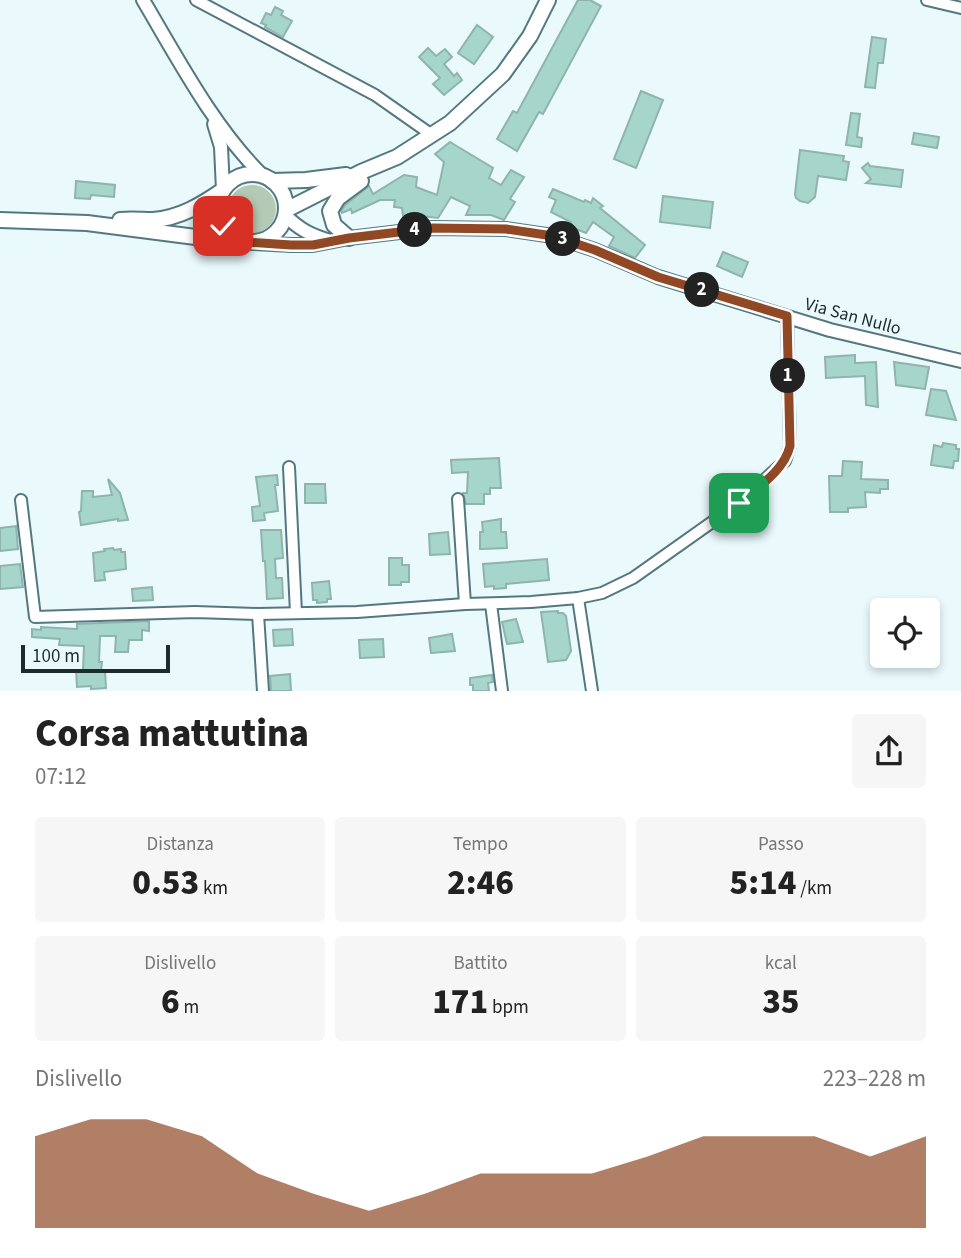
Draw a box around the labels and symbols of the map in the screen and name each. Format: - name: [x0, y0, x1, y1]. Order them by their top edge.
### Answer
- pin: [193, 196, 253, 256]
- pin: 4: [398, 212, 432, 247]
- pin: 3: [546, 222, 580, 256]
- pin: 2: [684, 272, 720, 308]
- street label: Via San Nullo: [802, 292, 904, 341]
- pin: 1: [770, 358, 806, 394]
- pin: [709, 473, 769, 533]
- scale bar: [21, 642, 170, 674]

